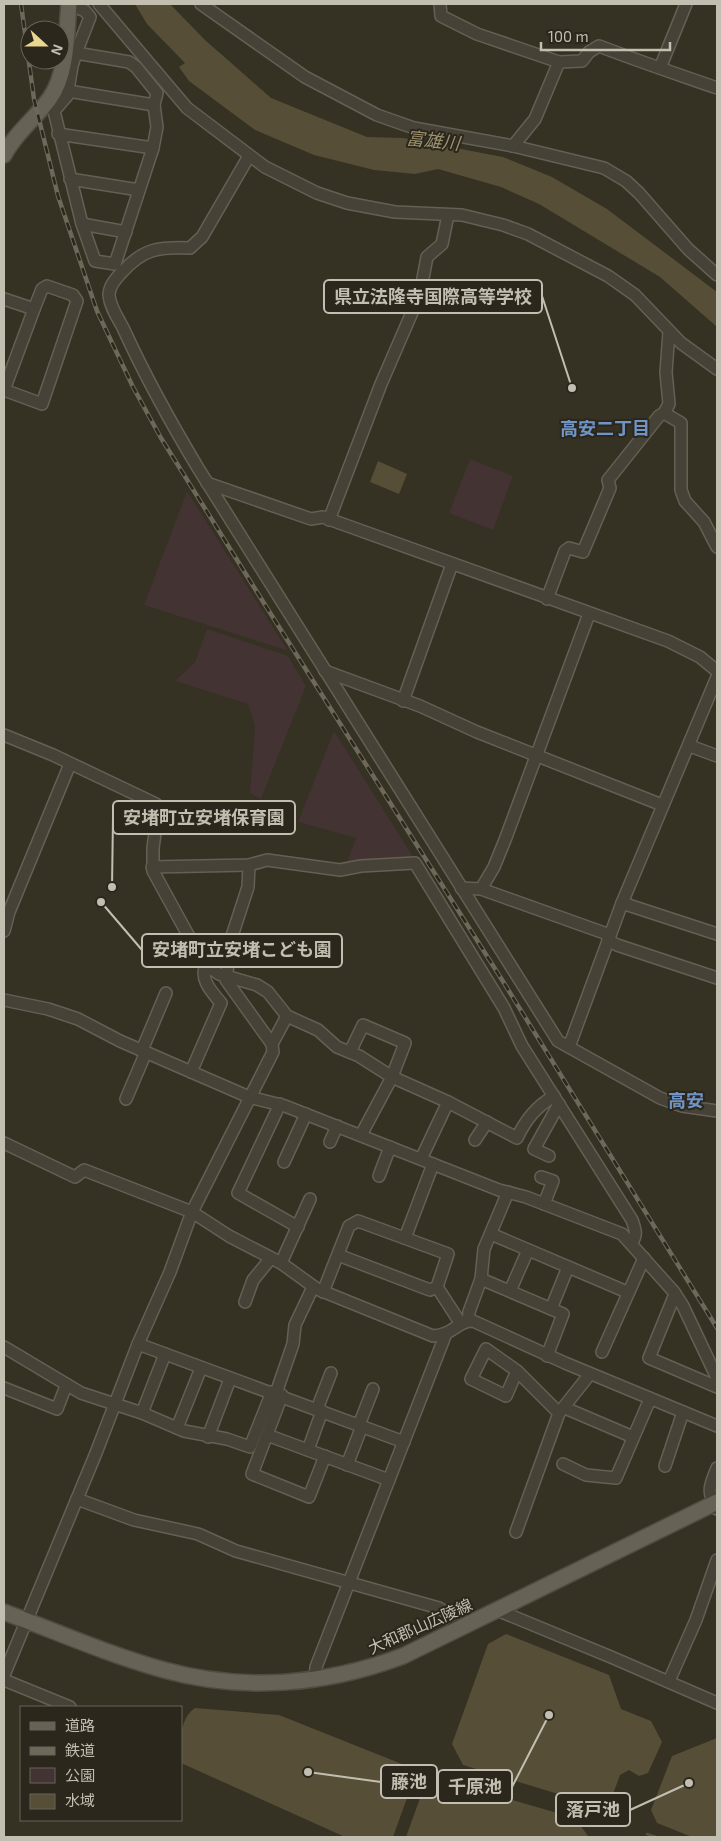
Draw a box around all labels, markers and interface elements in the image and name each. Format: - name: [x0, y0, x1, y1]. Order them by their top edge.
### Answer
- north arrow: [20, 20, 70, 70]
- scale bar: [541, 20, 670, 52]
- text: 100 m: [548, 27, 589, 45]
- text: N: [48, 42, 67, 58]
- water label: 富雄川: [405, 126, 463, 154]
- callout: 県立法隆寺国際高等学校: [324, 280, 542, 313]
- text: 県立法隆寺国際高等学校: [334, 285, 532, 307]
- district label: 高安二丁目: [560, 417, 650, 439]
- callout: 安堵町立安堵保育園: [113, 801, 295, 834]
- text: 安堵町立安堵保育園: [123, 806, 285, 828]
- callout: 安堵町立安堵こども園: [142, 934, 342, 967]
- text: 安堵町立安堵こども園: [152, 938, 332, 960]
- district label: 高安: [668, 1089, 704, 1111]
- street label: 大和郡山広陵線: [365, 1594, 475, 1657]
- legend: [20, 1706, 182, 1821]
- text: 道路: [65, 1716, 95, 1734]
- text: 鉄道: [65, 1741, 95, 1759]
- callout: 藤池: [381, 1765, 437, 1798]
- text: 公園: [65, 1766, 95, 1784]
- text: 藤池: [391, 1770, 427, 1792]
- callout: 千原池: [438, 1770, 512, 1803]
- text: 千原池: [448, 1775, 502, 1797]
- text: 水域: [65, 1791, 95, 1809]
- callout: 落戸池: [556, 1793, 630, 1826]
- text: 落戸池: [566, 1798, 620, 1820]

